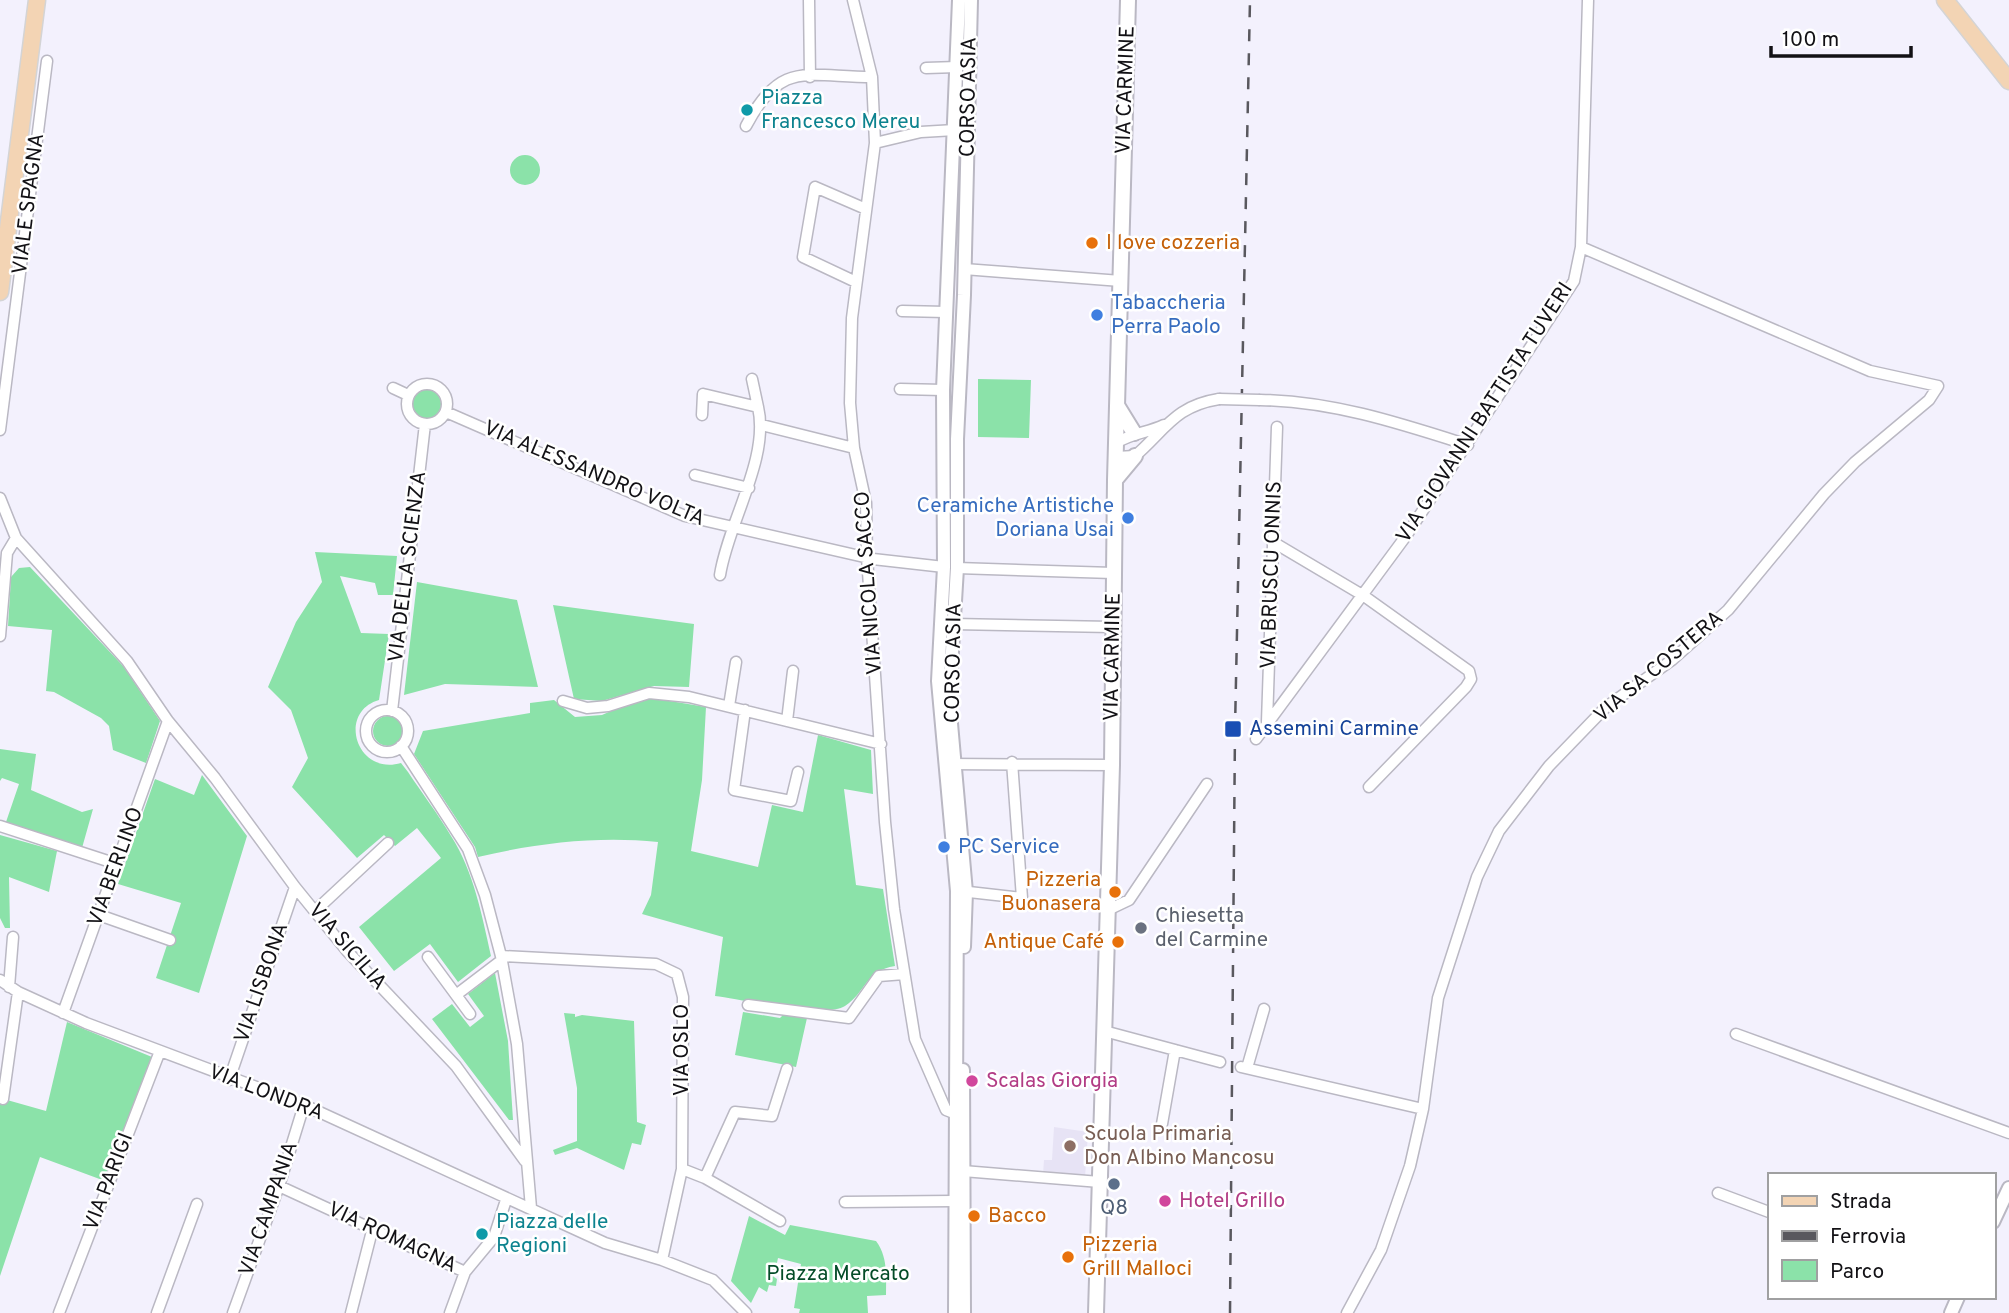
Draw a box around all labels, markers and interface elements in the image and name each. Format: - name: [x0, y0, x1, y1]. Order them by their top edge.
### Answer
- scale bar: [1771, 14, 1911, 58]
- street label: VIA CARMINE: [1110, 25, 1142, 155]
- text: 100 m: [1782, 27, 1839, 54]
- street label: CORSO ASIA: [954, 37, 984, 157]
- place label: Piazza Francesco Mereu: [761, 85, 920, 136]
- marker: Piazza Francesco Mereu: [739, 102, 755, 118]
- street label: VIALE SPAGNA: [7, 132, 51, 276]
- place label: I love cozzeria: [1106, 230, 1240, 257]
- marker: I love cozzeria: [1084, 235, 1100, 251]
- street label: VIA GIOVANNI BATTISTA TUVERI: [1390, 278, 1580, 548]
- place label: Tabaccheria Perra Paolo: [1111, 290, 1226, 341]
- marker: Tabaccheria Perra Paolo: [1089, 307, 1105, 323]
- street label: VIA ALESSANDRO VOLTA: [479, 415, 709, 533]
- street label: VIA DELLA SCIENZA: [383, 470, 433, 664]
- street label: VIA BRUSCU ONNIS: [1255, 480, 1289, 670]
- street label: VIA NICOLA SACCO: [849, 490, 889, 676]
- place label: Ceramiche Artistiche Doriana Usai: [917, 493, 1114, 544]
- marker: Ceramiche Artistiche Doriana Usai: [1120, 510, 1136, 526]
- street label: VIA CARMINE: [1098, 593, 1128, 721]
- street label: CORSO ASIA: [939, 603, 969, 723]
- street label: VIA SA COSTERA: [1589, 605, 1729, 729]
- place label: Assemini Carmine: [1249, 716, 1419, 743]
- marker: Assemini Carmine: [1223, 719, 1243, 739]
- street label: VIA BERLINO: [82, 803, 150, 931]
- place label: PC Service: [958, 834, 1060, 861]
- marker: PC Service: [936, 839, 952, 855]
- place label: Pizzeria Buonasera: [1001, 867, 1101, 918]
- marker: Pizzeria Buonasera: [1107, 884, 1123, 900]
- street label: VIA SICILIA: [302, 898, 392, 996]
- place label: Chiesetta del Carmine: [1155, 903, 1268, 954]
- street label: VIA LISBONA: [229, 919, 295, 1047]
- marker: Chiesetta del Carmine: [1133, 920, 1149, 936]
- place label: Antique Café: [983, 929, 1104, 956]
- marker: Antique Café: [1110, 934, 1126, 950]
- street label: VIA OSLO: [669, 1004, 696, 1096]
- street label: VIA LONDRA: [205, 1059, 327, 1127]
- place label: Scalas Giorgia: [986, 1068, 1118, 1095]
- marker: Scalas Giorgia: [964, 1073, 980, 1089]
- place label: Scuola Primaria Don Albino Mancosu: [1084, 1121, 1275, 1172]
- street label: VIA PARIGI: [78, 1129, 140, 1235]
- street label: VIA CAMPANIA: [233, 1138, 305, 1280]
- marker: Scuola Primaria Don Albino Mancosu: [1062, 1138, 1078, 1154]
- legend: [1768, 1173, 1995, 1299]
- marker: Q8: [1106, 1176, 1122, 1192]
- place label: Hotel Grillo: [1179, 1188, 1285, 1215]
- text: Strada: [1830, 1189, 1891, 1216]
- marker: Hotel Grillo: [1157, 1193, 1173, 1209]
- place label: Q8: [1100, 1195, 1128, 1222]
- street label: VIA ROMAGNA: [323, 1196, 461, 1280]
- place label: Bacco: [988, 1203, 1046, 1230]
- marker: Bacco: [966, 1208, 982, 1224]
- place label: Piazza delle Regioni: [496, 1209, 608, 1260]
- text: Ferrovia: [1830, 1224, 1906, 1251]
- marker: Piazza delle Regioni: [474, 1226, 490, 1242]
- place label: Pizzeria Grill Malloci: [1082, 1232, 1192, 1283]
- marker: Pizzeria Grill Malloci: [1060, 1249, 1076, 1265]
- text: Parco: [1830, 1259, 1884, 1286]
- park label: Piazza Mercato: [766, 1261, 910, 1288]

